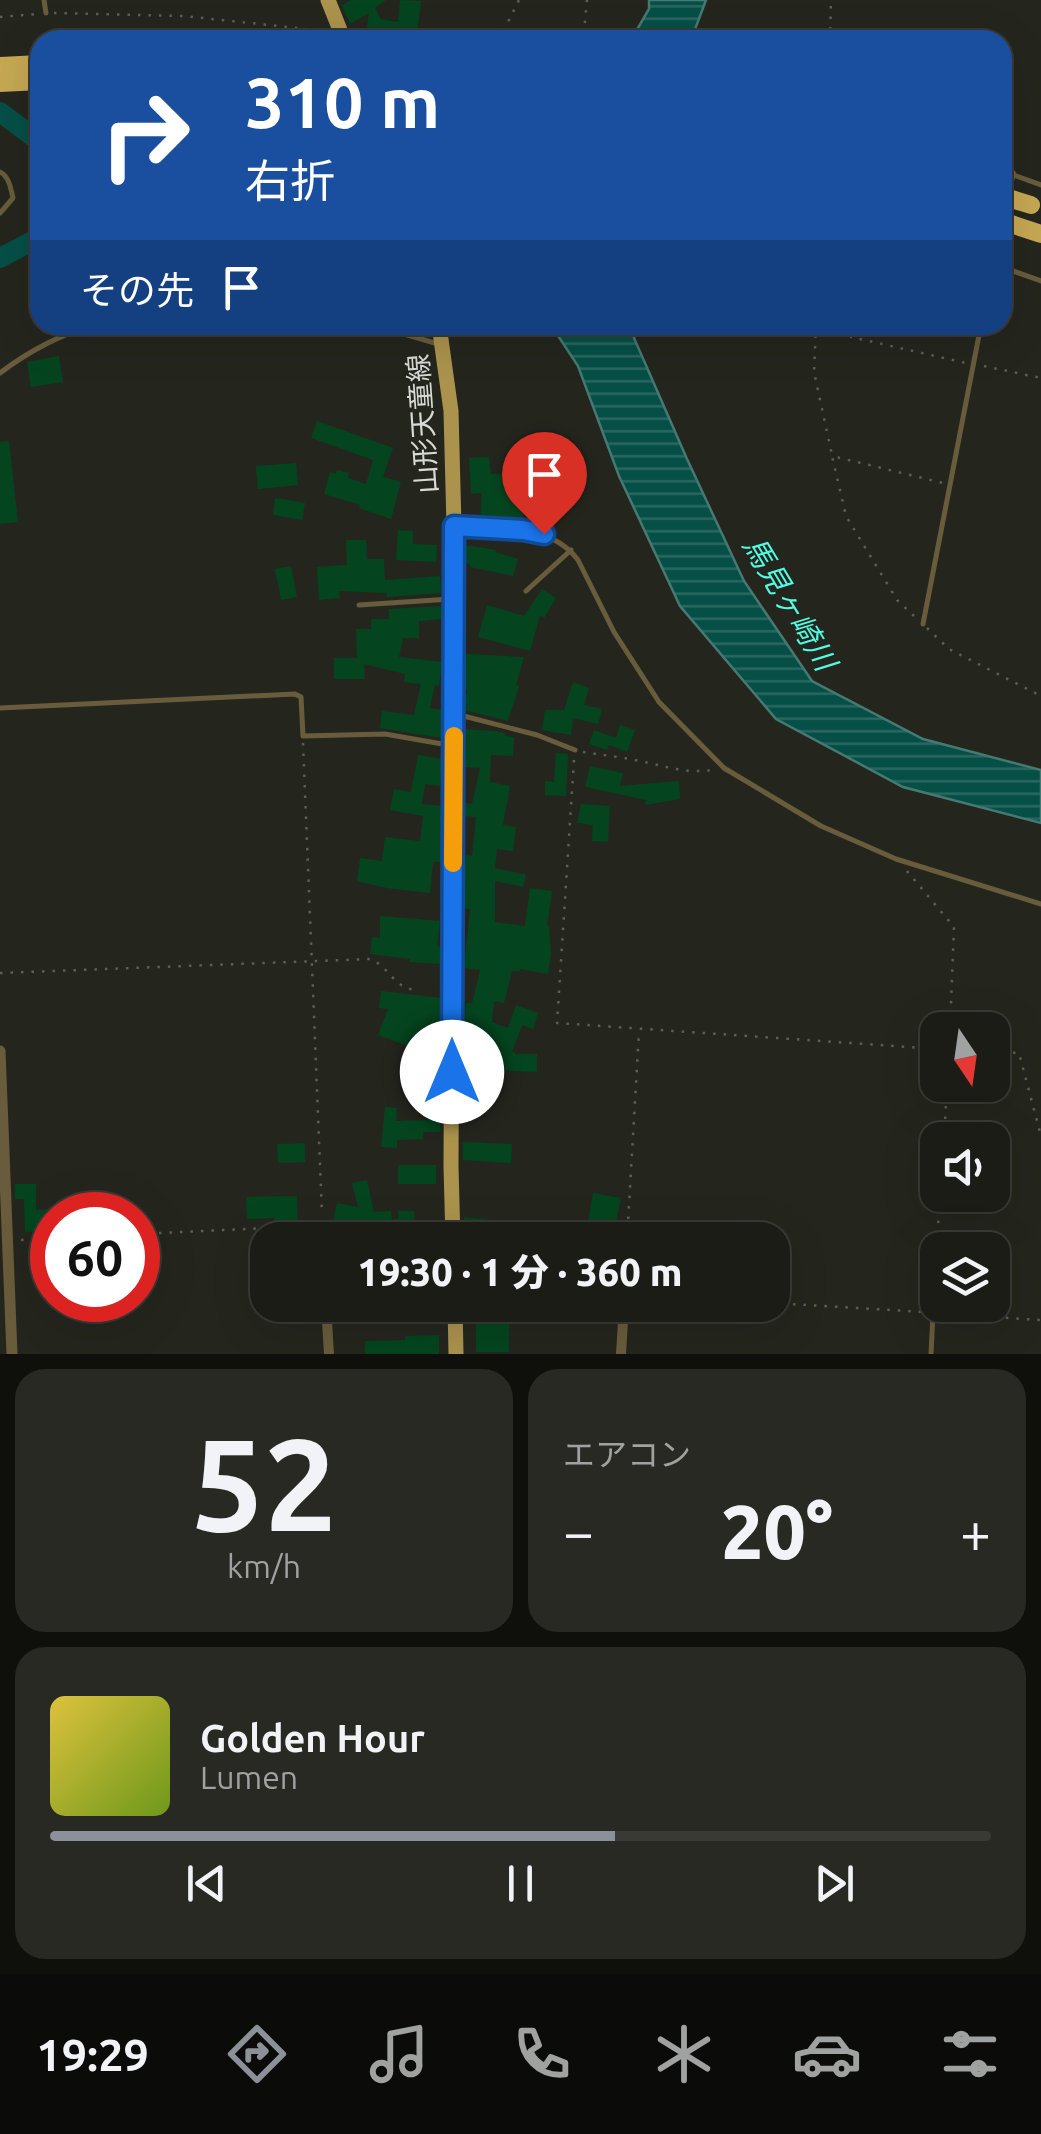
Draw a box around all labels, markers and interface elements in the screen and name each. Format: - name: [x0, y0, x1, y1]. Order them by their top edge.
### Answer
- text: 310 m: [245, 63, 440, 141]
- icon: right: [80, 70, 210, 200]
- text: 右折: [245, 155, 335, 206]
- icon: arrive: [214, 260, 269, 315]
- text: その先: [80, 269, 194, 311]
- street label: 山形天童線: [402, 353, 442, 495]
- pin: [502, 432, 587, 535]
- icon: arrive: [517, 447, 572, 502]
- water label: 馬見ヶ崎川: [737, 530, 845, 679]
- north arrow: [920, 1012, 1010, 1102]
- map controls: [920, 1012, 1010, 1322]
- position arrow: [400, 1020, 504, 1124]
- button: sound: [920, 1122, 1010, 1212]
- speed limit sign: 60: [30, 1192, 160, 1322]
- button: layers: [920, 1232, 1010, 1322]
- text: 19:30 · 1 分 · 360 m: [358, 1251, 682, 1293]
- text: 52: [191, 1410, 337, 1556]
- text: エアコン: [563, 1436, 691, 1472]
- text: 20°: [721, 1489, 833, 1573]
- text: −: [563, 1501, 594, 1562]
- text: +: [960, 1501, 991, 1562]
- text: km/h: [227, 1548, 301, 1584]
- text: Golden Hour: [200, 1717, 425, 1759]
- text: Lumen: [200, 1759, 298, 1795]
- icon: previous: [179, 1856, 234, 1911]
- icon: pause: [493, 1856, 548, 1911]
- icon: next: [807, 1856, 862, 1911]
- icon: directions: [222, 2019, 292, 2089]
- icon: music: [364, 2019, 434, 2089]
- icon: phone: [507, 2019, 577, 2089]
- icon: climate: [649, 2019, 719, 2089]
- icon: car: [792, 2019, 862, 2089]
- icon: filters: [935, 2019, 1005, 2089]
- text: 19:29: [36, 2029, 149, 2080]

